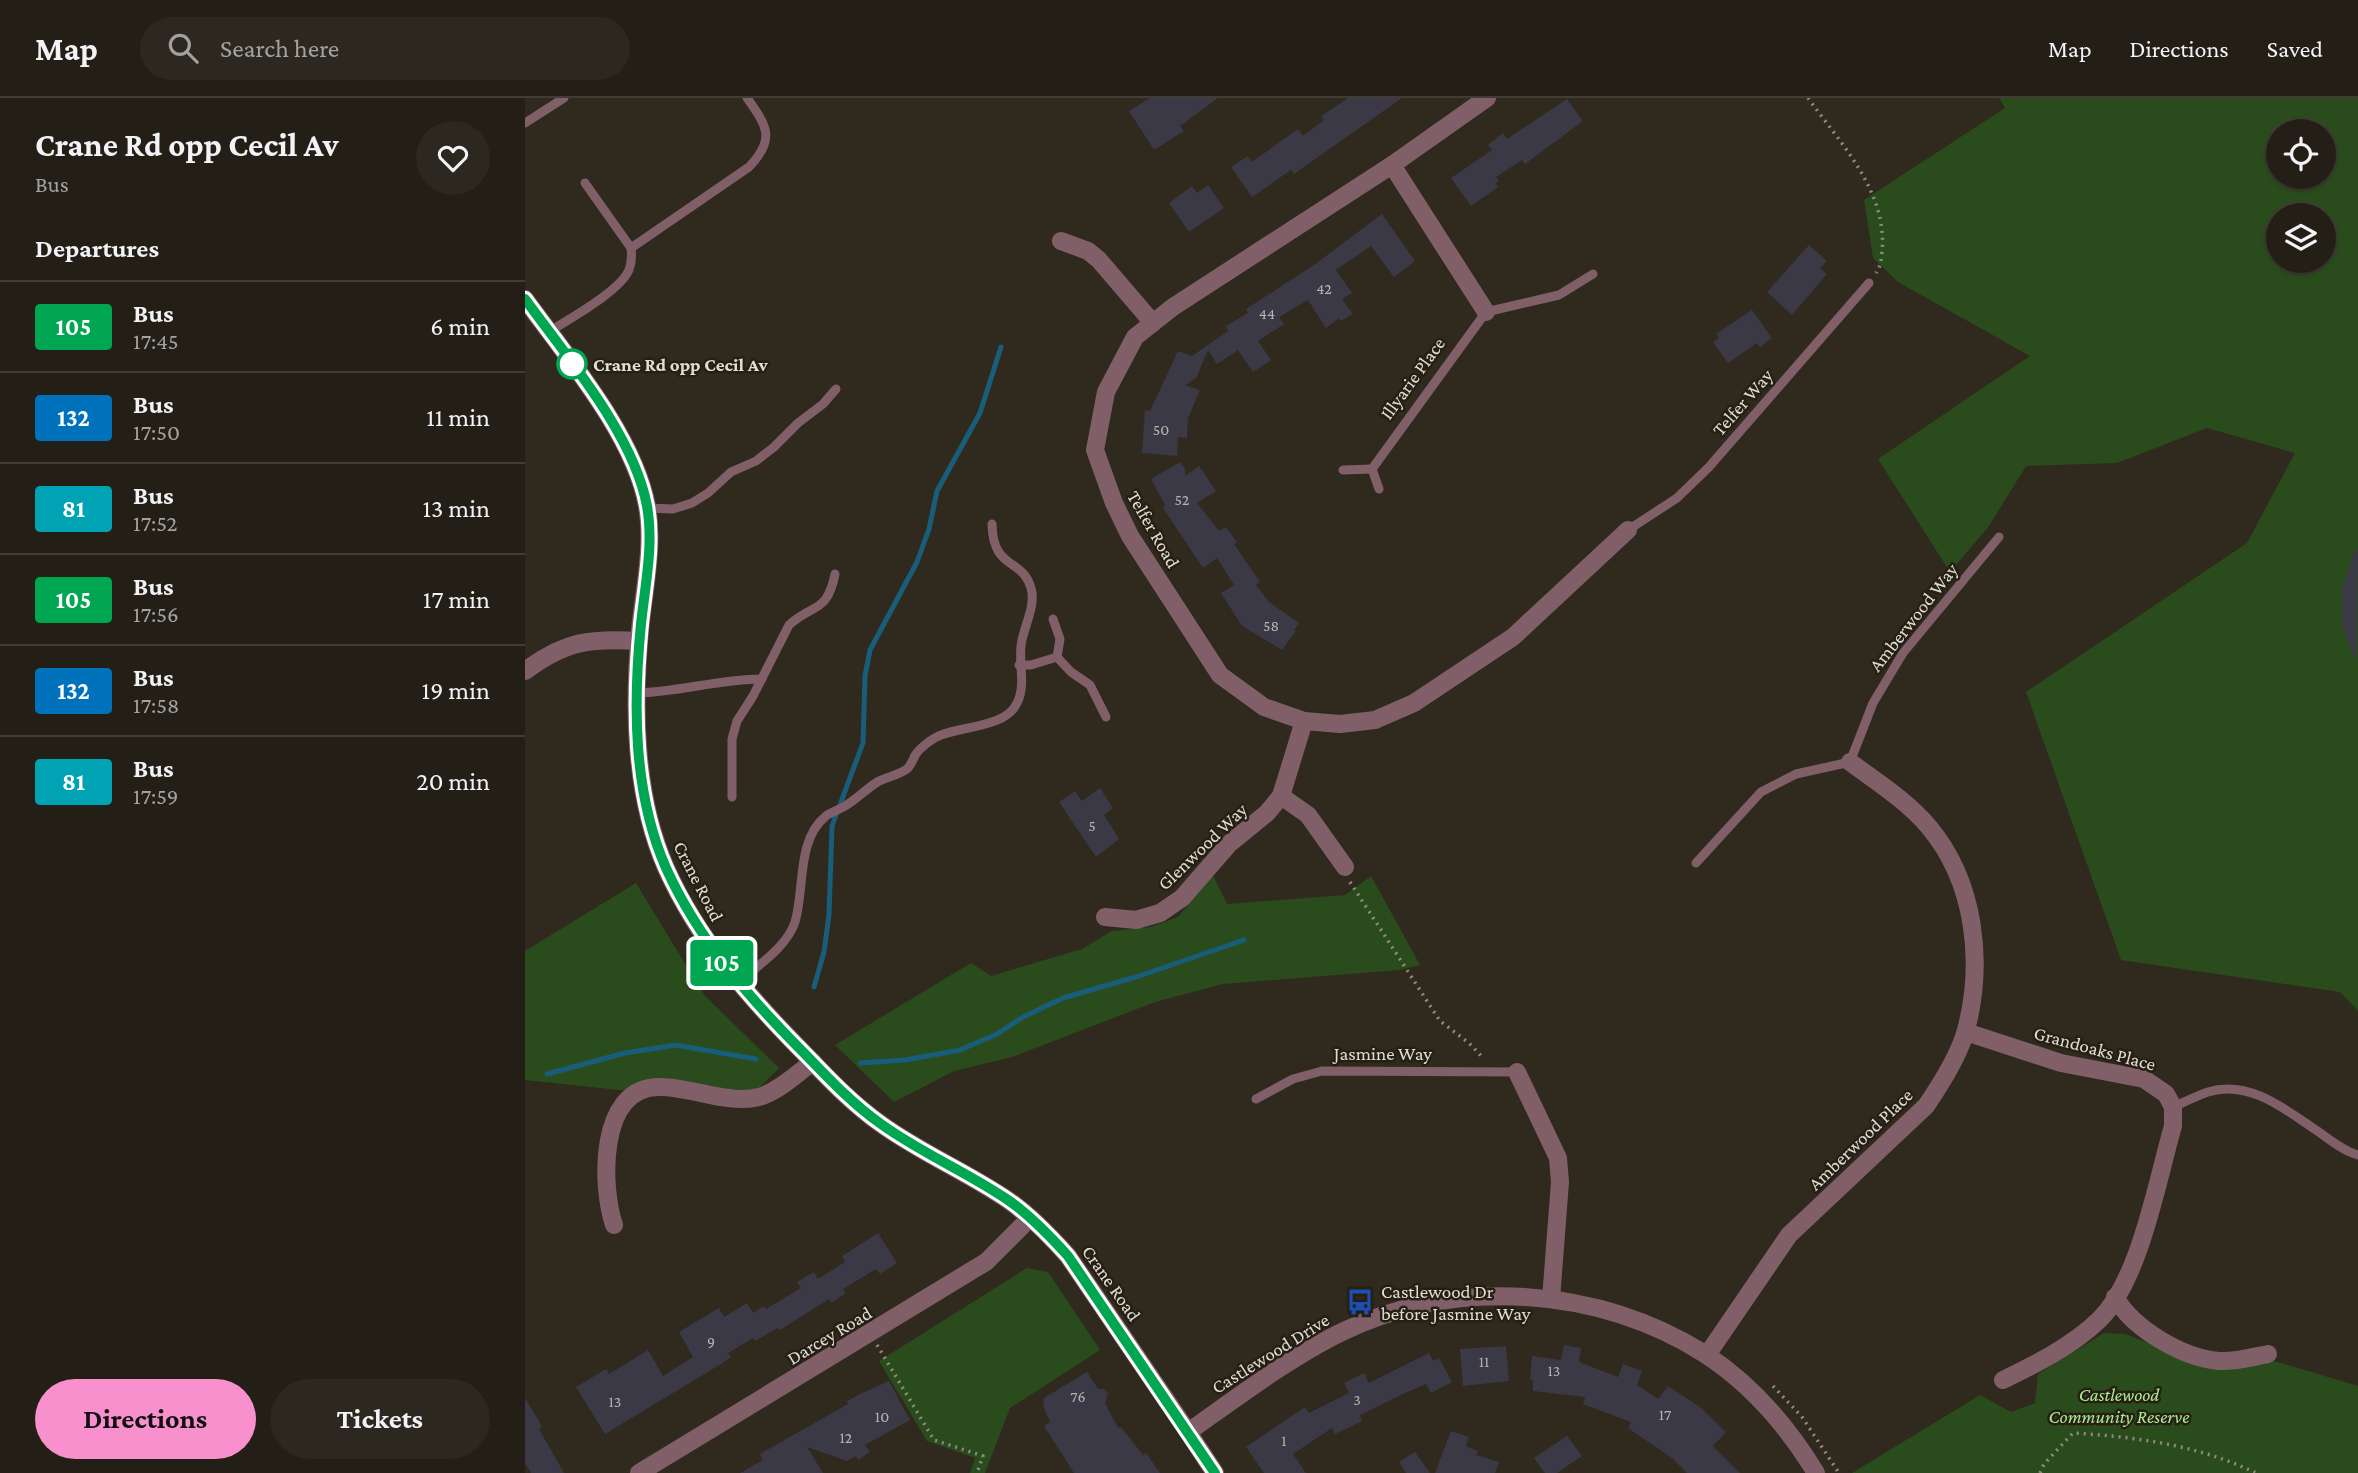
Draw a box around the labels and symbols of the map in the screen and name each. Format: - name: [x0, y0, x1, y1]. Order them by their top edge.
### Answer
- house number: 42: [1316, 280, 1332, 297]
- house number: 44: [1259, 305, 1275, 322]
- street label: Illyarie Place: [1376, 333, 1449, 423]
- marker: Crane Rd opp Cecil Av: [557, 349, 587, 379]
- place label: Crane Rd opp Cecil Av: [593, 354, 769, 375]
- street label: Telfer Way: [1708, 365, 1777, 440]
- house number: 50: [1153, 421, 1169, 438]
- street label: Telfer Road: [1123, 487, 1184, 572]
- house number: 52: [1175, 491, 1190, 508]
- street label: Amberwood Way: [1865, 559, 1962, 675]
- house number: 58: [1263, 617, 1279, 634]
- street label: Glenwood Way: [1153, 798, 1251, 894]
- house number: 5: [1088, 817, 1096, 834]
- street label: Crane Road: [669, 838, 728, 925]
- line badge: 105: [682, 940, 762, 986]
- street label: Grandoaks Place: [2032, 1022, 2158, 1075]
- street label: Jasmine Way: [1332, 1043, 1432, 1064]
- street label: Amberwood Place: [1804, 1084, 1917, 1194]
- street label: Crane Road: [1078, 1242, 1145, 1325]
- place label: Castlewood Dr before Jasmine Way: [1381, 1281, 1531, 1324]
- bus stop icon: Castlewood Dr before Jasmine Way: [1345, 1287, 1375, 1317]
- street label: Darcey Road: [783, 1302, 875, 1369]
- street label: Castlewood Drive: [1208, 1309, 1333, 1398]
- house number: 9: [707, 1333, 715, 1350]
- house number: 11: [1479, 1353, 1489, 1370]
- house number: 13: [1548, 1362, 1560, 1379]
- park label: Castlewood Community Reserve: [2048, 1384, 2190, 1427]
- house number: 76: [1070, 1388, 1086, 1405]
- house number: 3: [1353, 1391, 1361, 1408]
- house number: 13: [609, 1393, 621, 1410]
- house number: 17: [1659, 1406, 1672, 1423]
- house number: 10: [875, 1408, 889, 1425]
- house number: 12: [840, 1429, 853, 1446]
- house number: 1: [1281, 1432, 1287, 1449]

